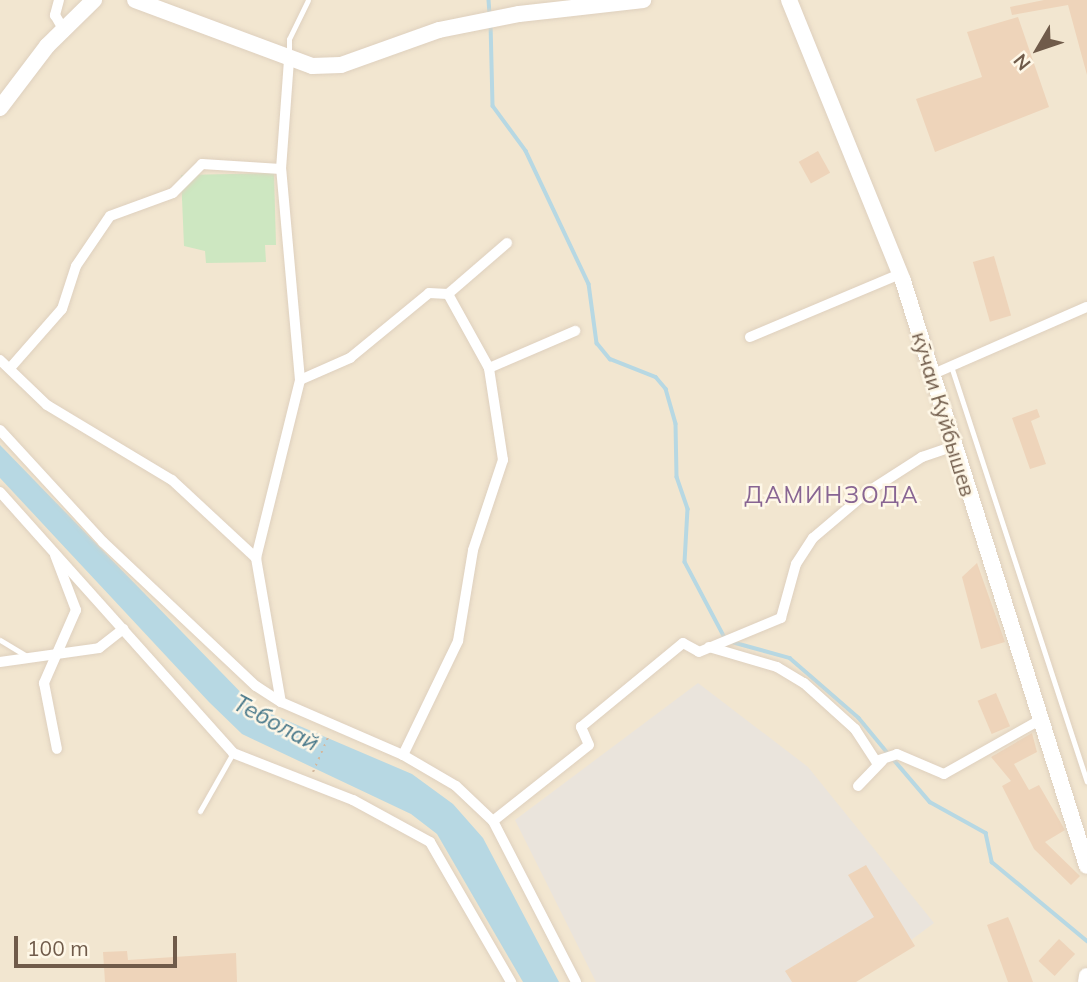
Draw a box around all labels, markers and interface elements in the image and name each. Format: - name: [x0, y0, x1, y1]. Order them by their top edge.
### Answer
- north arrow: [1003, 14, 1073, 84]
- text: N: [1008, 49, 1036, 75]
- street label: кӯчаи Куйбышев: [907, 329, 981, 499]
- district label: ДАМИНЗОДА: [745, 481, 919, 509]
- water label: Теболай: [229, 689, 323, 757]
- scale bar: [18, 922, 180, 966]
- text: 100 m: [27, 935, 89, 961]

